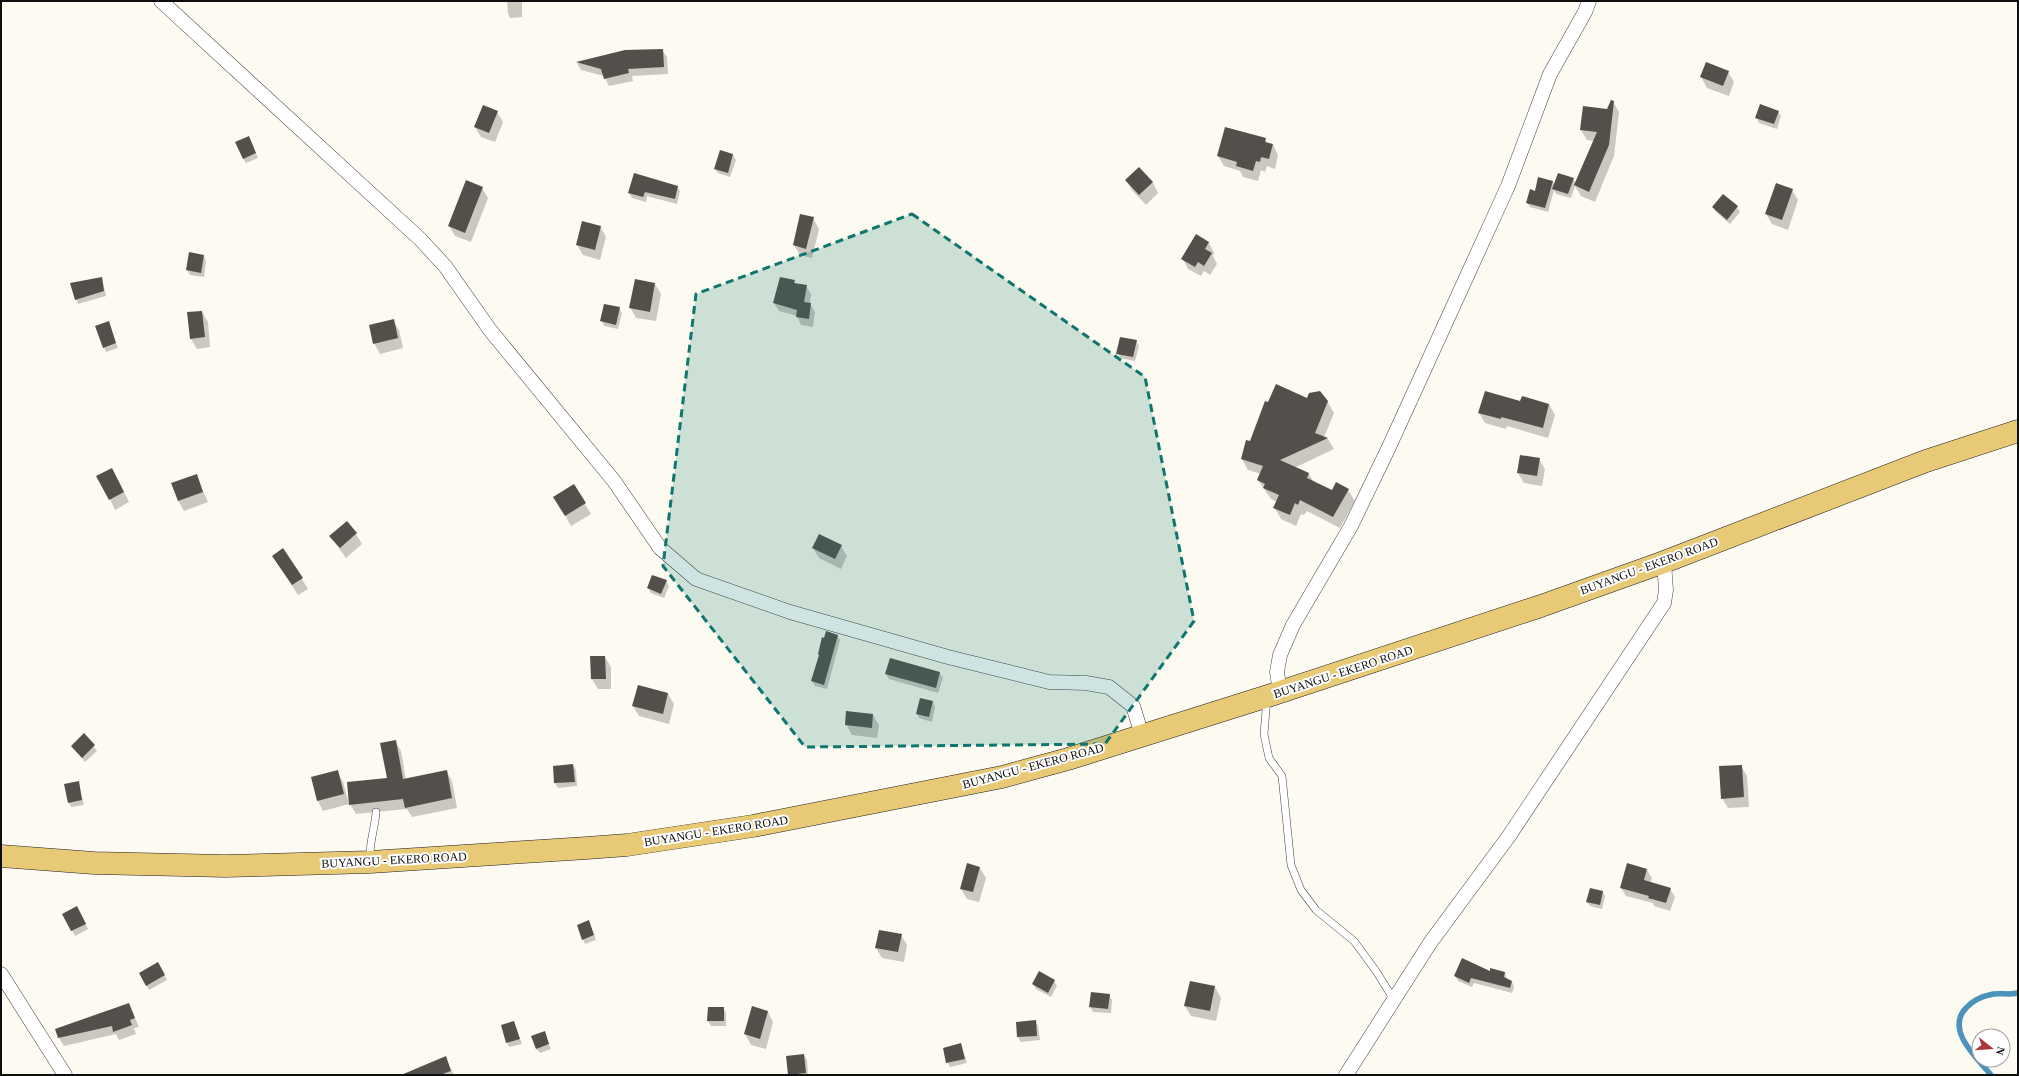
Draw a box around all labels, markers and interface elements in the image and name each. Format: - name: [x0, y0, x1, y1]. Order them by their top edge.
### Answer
- street label: BUYANGU - EKERO ROAD: [1578, 534, 1720, 597]
- street label: BUYANGU - EKERO ROAD: [1272, 643, 1415, 701]
- street label: BUYANGU - EKERO ROAD: [961, 740, 1105, 792]
- street label: BUYANGU - EKERO ROAD: [643, 813, 789, 849]
- street label: BUYANGU - EKERO ROAD: [321, 849, 467, 871]
- north arrow: [1971, 1028, 2011, 1068]
- text: N: [1994, 1045, 2007, 1057]

